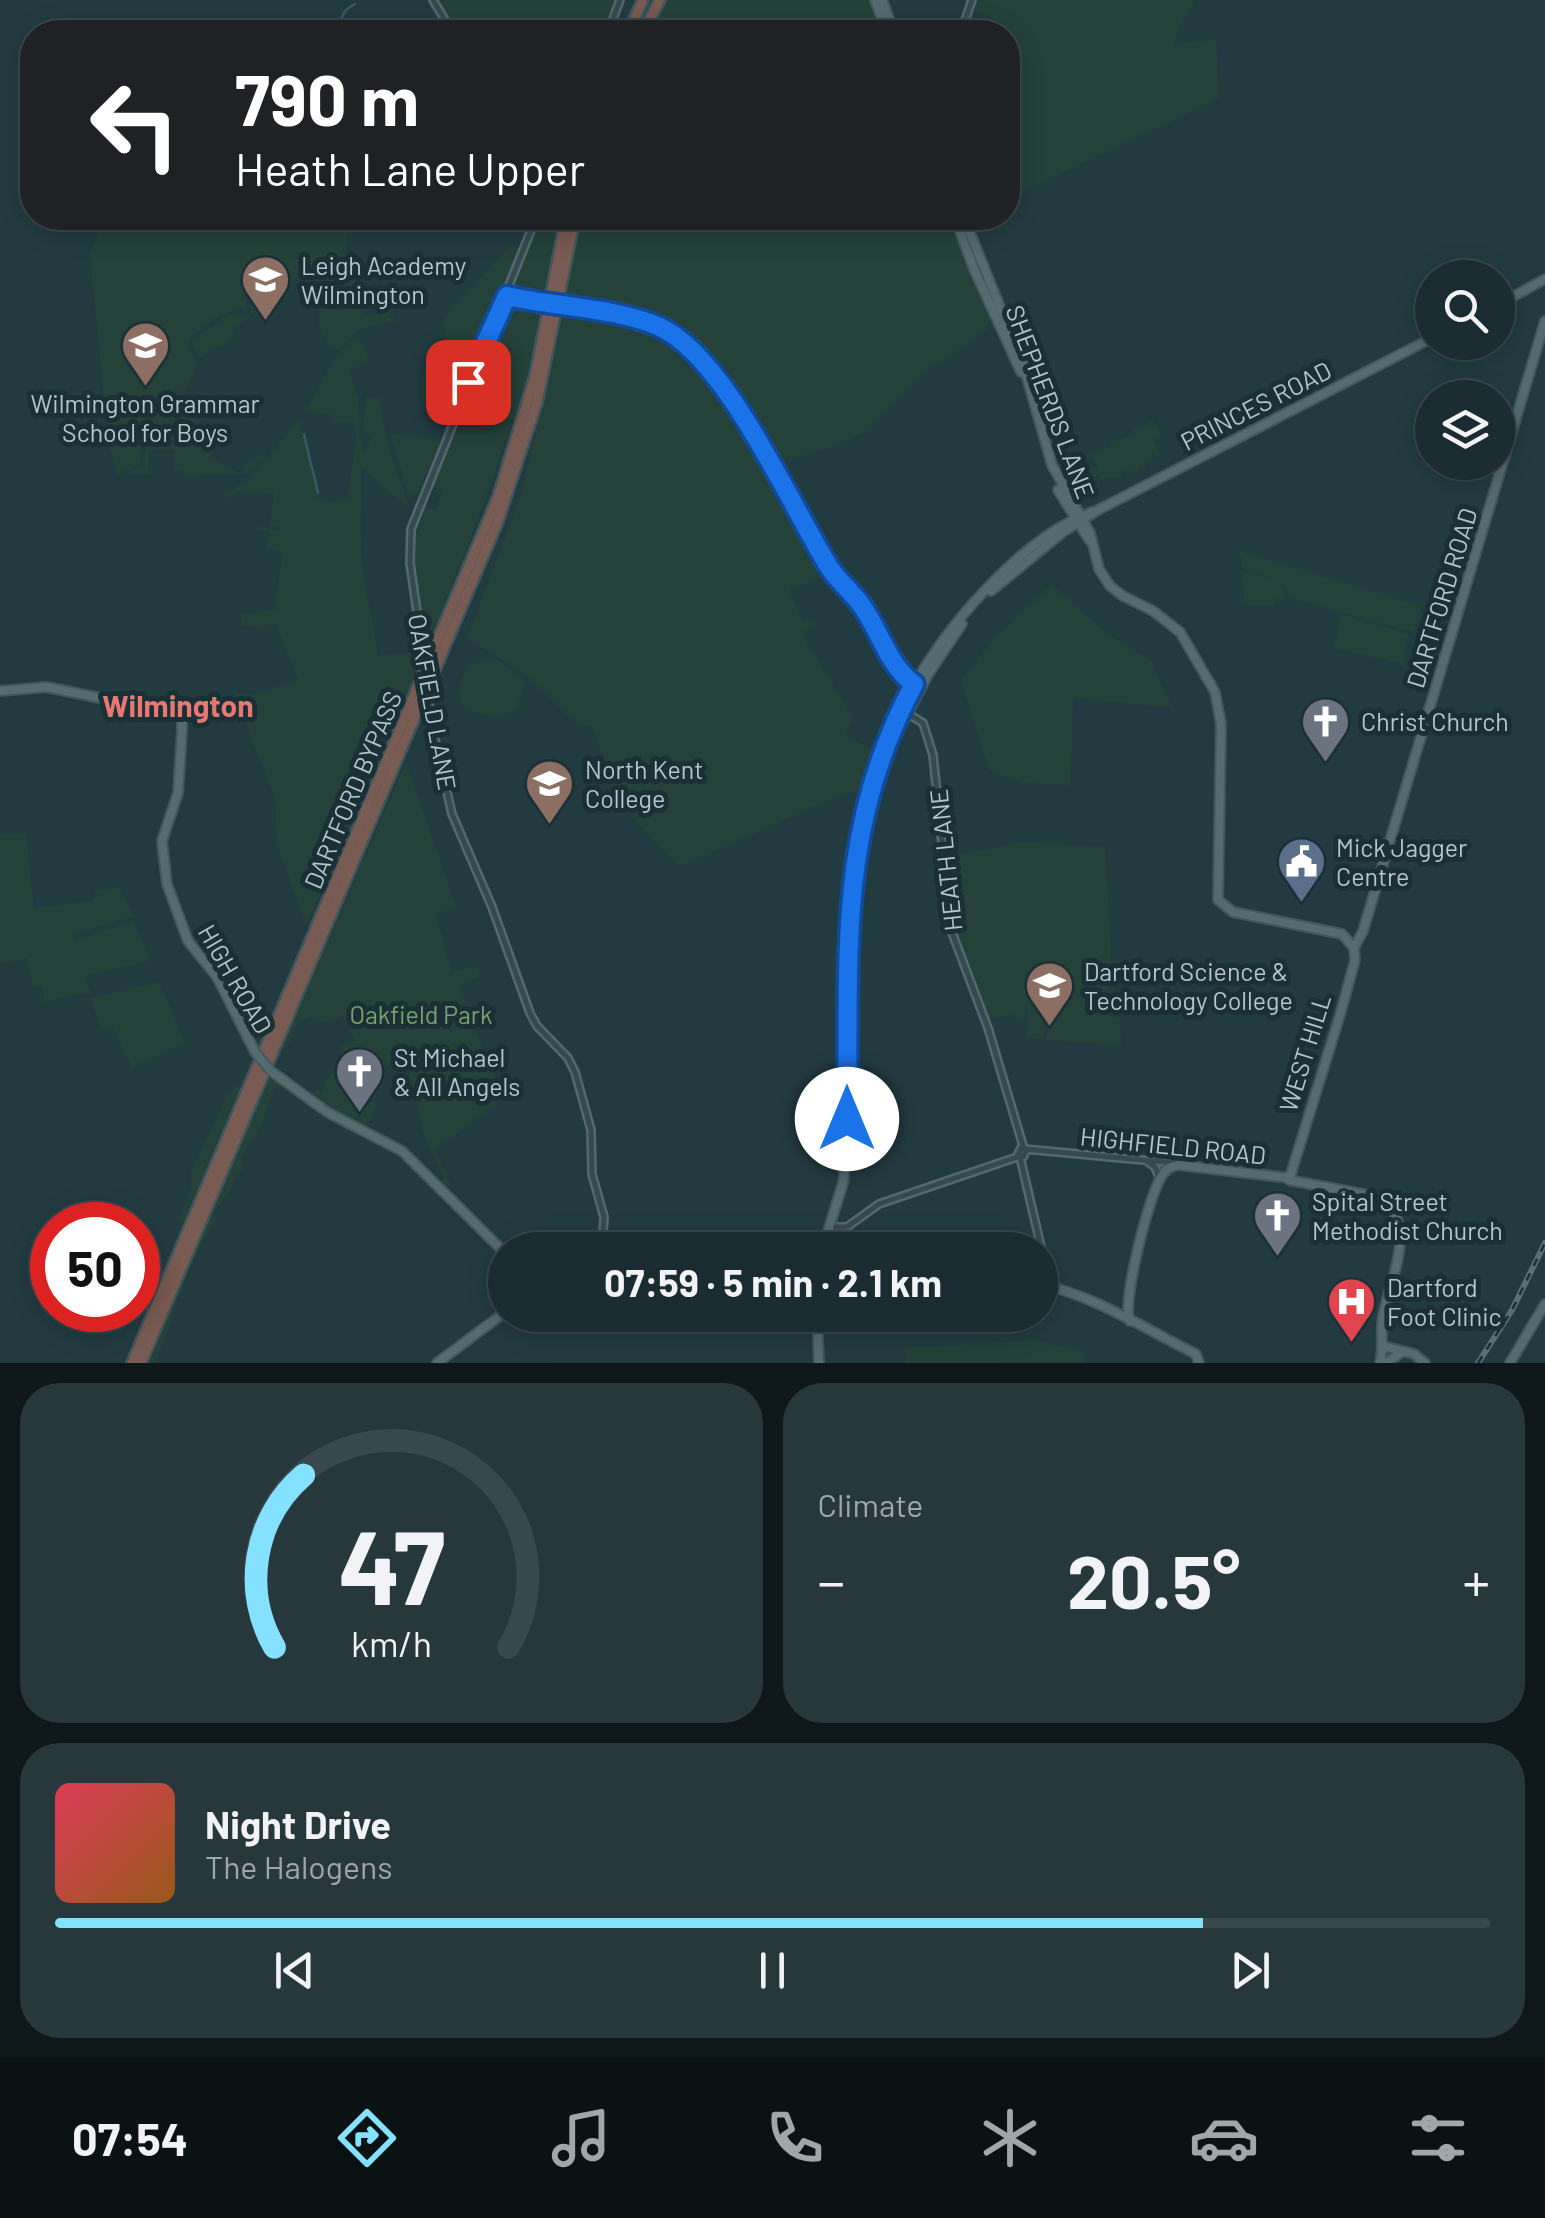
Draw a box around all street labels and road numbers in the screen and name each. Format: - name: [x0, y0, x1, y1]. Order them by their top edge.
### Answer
- street label: SHEPHERDS LANE: [1000, 301, 1102, 503]
- street label: PRINCES ROAD: [1175, 354, 1336, 456]
- street label: DARTFORD ROAD: [1399, 504, 1483, 691]
- street label: OAKFIELD LANE: [403, 611, 463, 792]
- street label: DARTFORD BYPASS: [297, 686, 407, 893]
- street label: HEATH LANE: [923, 788, 967, 933]
- street label: HIGH ROAD: [193, 919, 279, 1038]
- street label: WEST HILL: [1272, 990, 1336, 1115]
- street label: HIGHFIELD ROAD: [1079, 1120, 1267, 1170]

